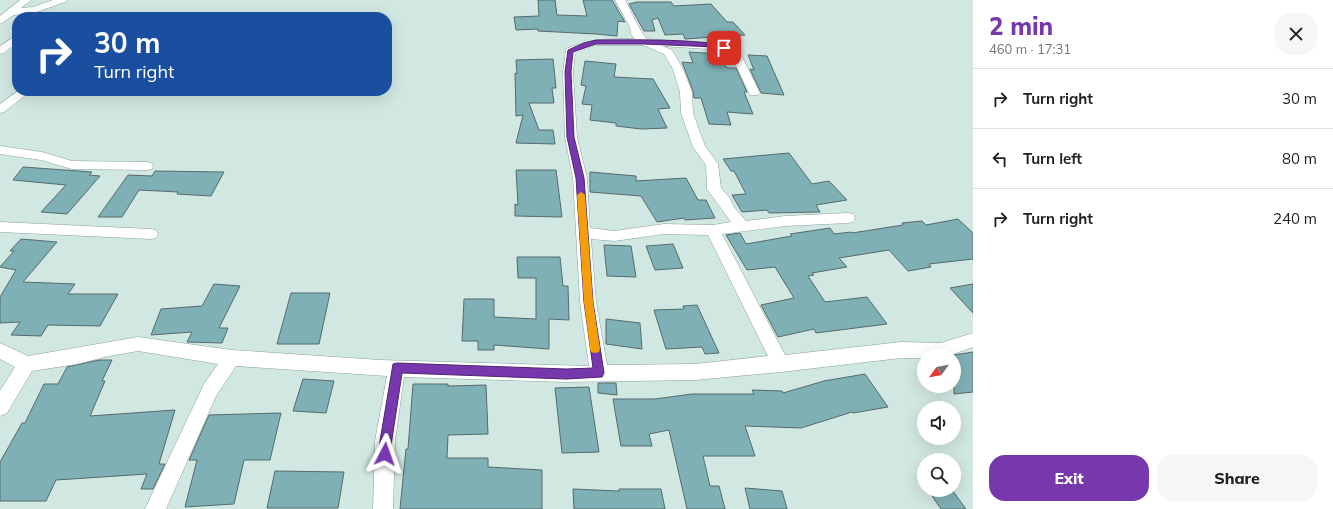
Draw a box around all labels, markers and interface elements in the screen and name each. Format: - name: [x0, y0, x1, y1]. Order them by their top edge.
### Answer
- text: 2 min: [989, 11, 1053, 41]
- button: close: [1275, 13, 1317, 55]
- text: 30 m: [94, 25, 160, 60]
- icon: right: [28, 28, 80, 80]
- pin: [707, 31, 741, 65]
- icon: arrive: [713, 37, 735, 59]
- text: 460 m · 17:31: [989, 41, 1071, 57]
- text: Turn right: [94, 60, 174, 83]
- icon: right: [989, 88, 1011, 110]
- text: Turn right: [1023, 89, 1093, 108]
- text: 30 m: [1282, 89, 1317, 108]
- icon: left: [989, 148, 1011, 170]
- text: Turn left: [1023, 149, 1082, 168]
- text: 80 m: [1282, 149, 1317, 168]
- icon: right: [989, 208, 1011, 230]
- text: Turn right: [1023, 209, 1093, 228]
- text: 240 m: [1273, 209, 1317, 228]
- north arrow: [917, 349, 961, 393]
- map controls: [917, 349, 961, 497]
- button: sound: [917, 401, 961, 445]
- position arrow: [364, 433, 406, 475]
- button: search: [917, 453, 961, 497]
- button: Exit: [989, 455, 1149, 501]
- button: Share: [1157, 455, 1317, 501]

